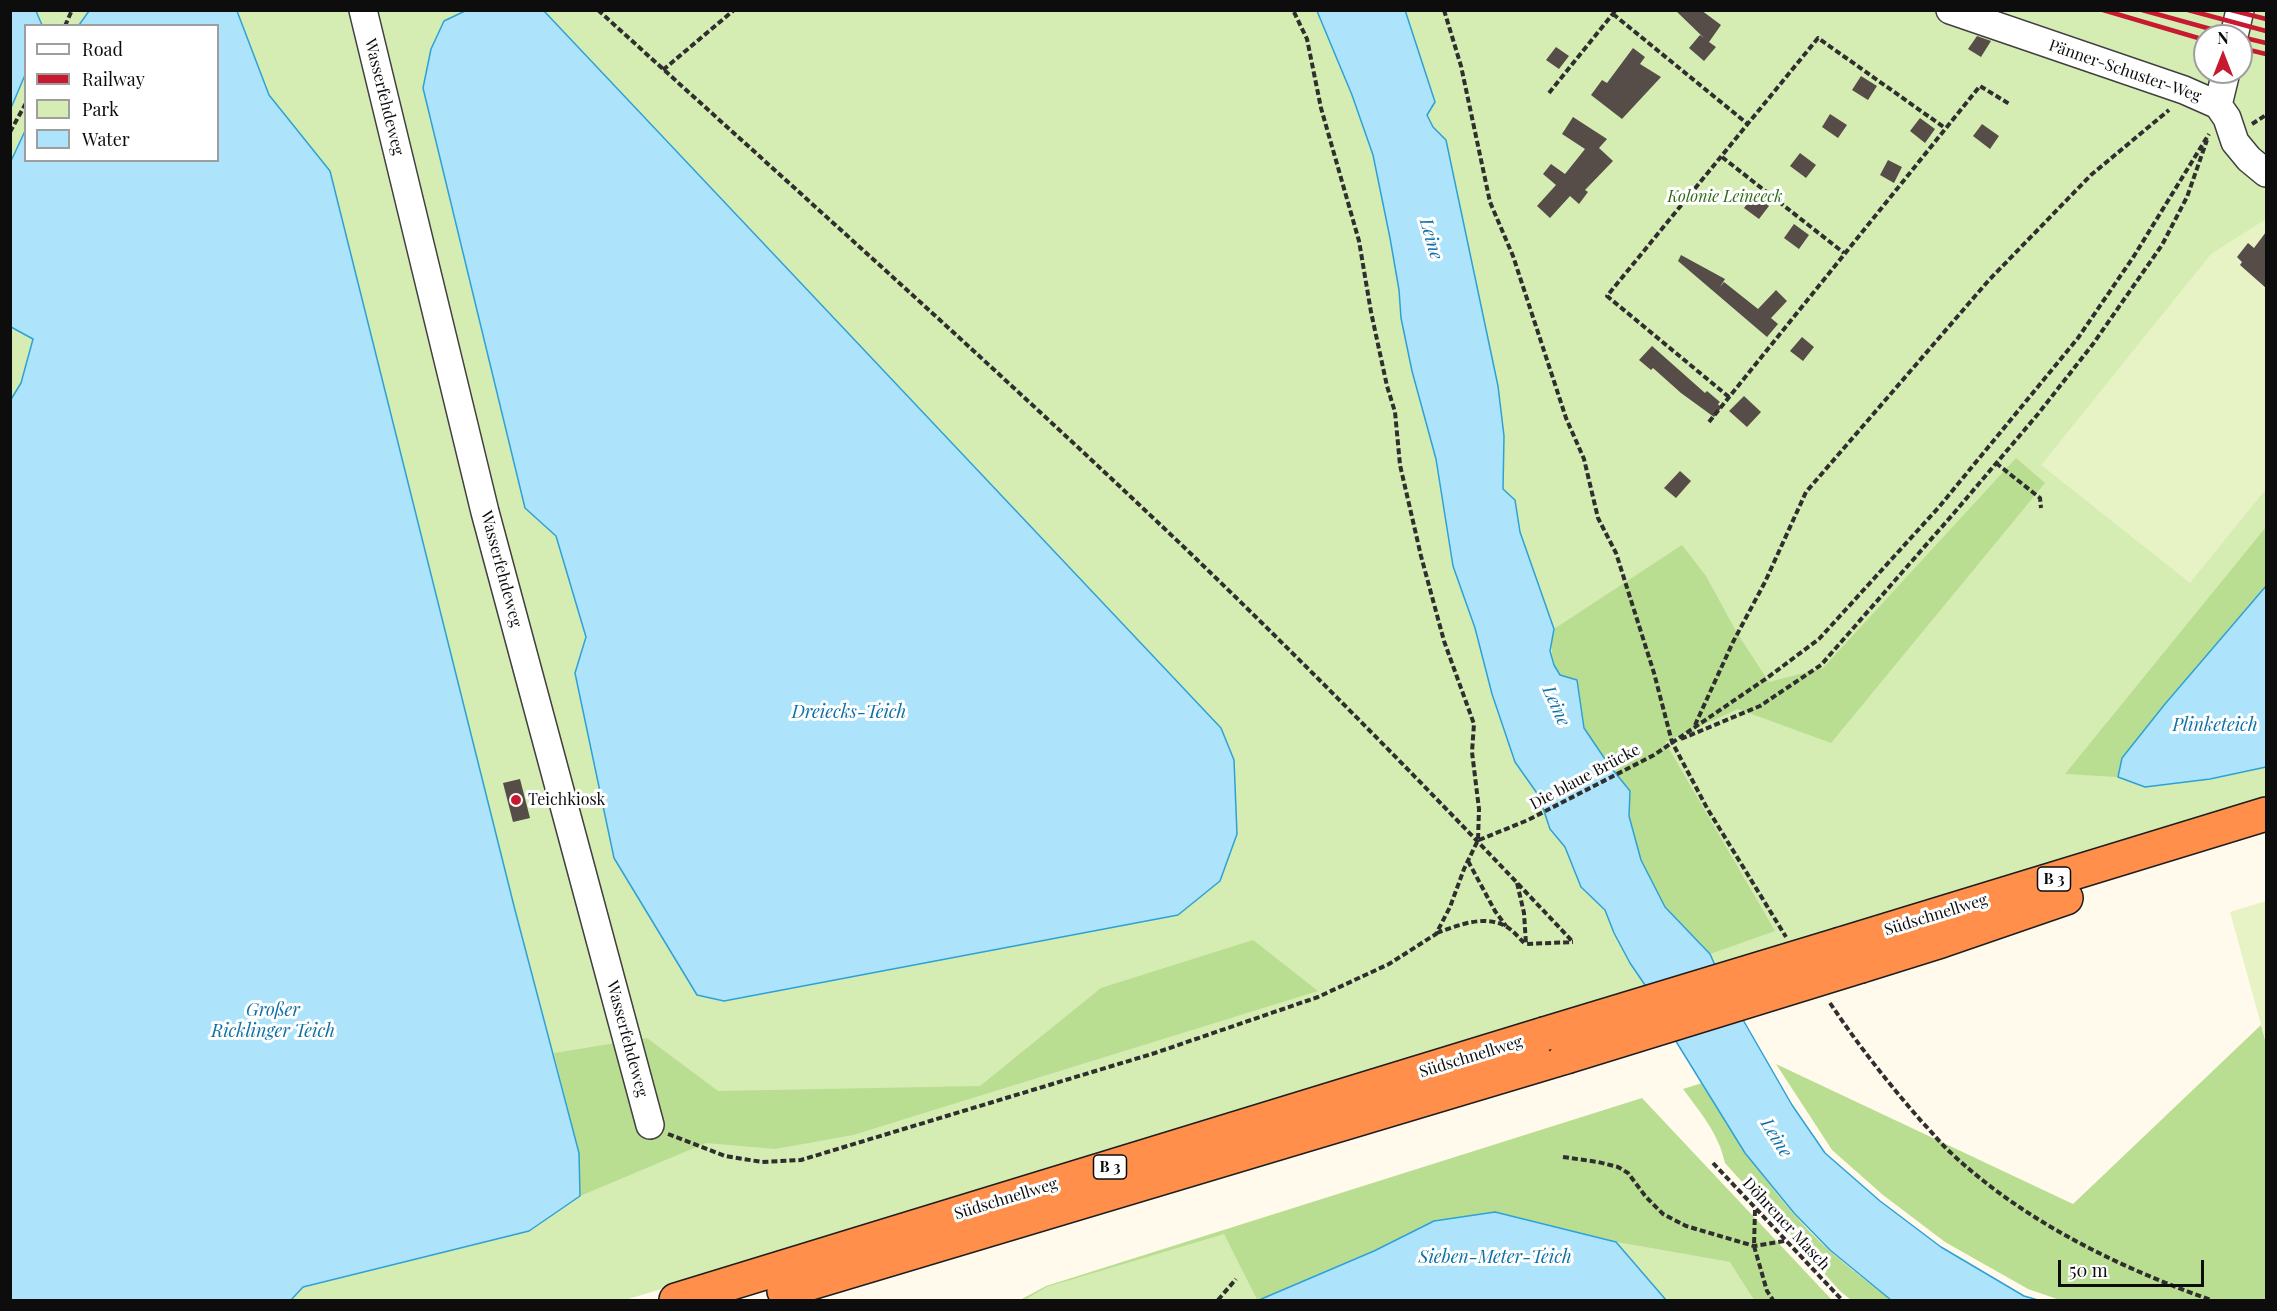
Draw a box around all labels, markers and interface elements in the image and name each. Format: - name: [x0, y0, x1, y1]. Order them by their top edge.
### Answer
- legend: [24, 24, 219, 162]
- north arrow: [2193, 24, 2253, 84]
- text: N: [2217, 27, 2229, 48]
- street label: Pänner-Schuster-Weg: [2046, 36, 2204, 106]
- text: Road: [82, 37, 123, 61]
- street label: Wasserfehdeweg: [360, 37, 408, 157]
- text: Railway: [82, 67, 145, 91]
- text: Park: [82, 97, 119, 121]
- text: Water: [82, 127, 130, 151]
- park label: Kolonie Leineeck: [1668, 187, 1782, 207]
- water label: Leine: [1415, 216, 1447, 262]
- street label: Wasserfehdeweg: [476, 509, 526, 629]
- water label: Leine: [1538, 682, 1574, 730]
- water label: Dreiecks-Teich: [792, 701, 906, 723]
- water label: Plinketeich: [2172, 714, 2258, 736]
- street label: Die blaue Brücke: [1527, 740, 1643, 814]
- place label: Teichkiosk: [528, 790, 605, 810]
- marker: Teichkiosk: [509, 793, 523, 807]
- road number: B 3: [2038, 867, 2070, 891]
- street label: Südschnellweg: [1882, 890, 1990, 940]
- street label: Wasserfehdeweg: [602, 979, 652, 1099]
- water label: Großer Ricklinger Teich: [211, 999, 335, 1042]
- street label: Südschnellweg: [1417, 1032, 1525, 1082]
- water label: Leine: [1756, 1115, 1796, 1161]
- road number: B 3: [1094, 1155, 1126, 1179]
- street label: Südschnellweg: [952, 1174, 1060, 1224]
- street label: Döhrener Masch: [1738, 1174, 1834, 1274]
- water label: Sieben-Meter-Teich: [1418, 1246, 1572, 1268]
- scale bar: [2061, 1248, 2206, 1286]
- text: 50 m: [2069, 1258, 2108, 1282]

